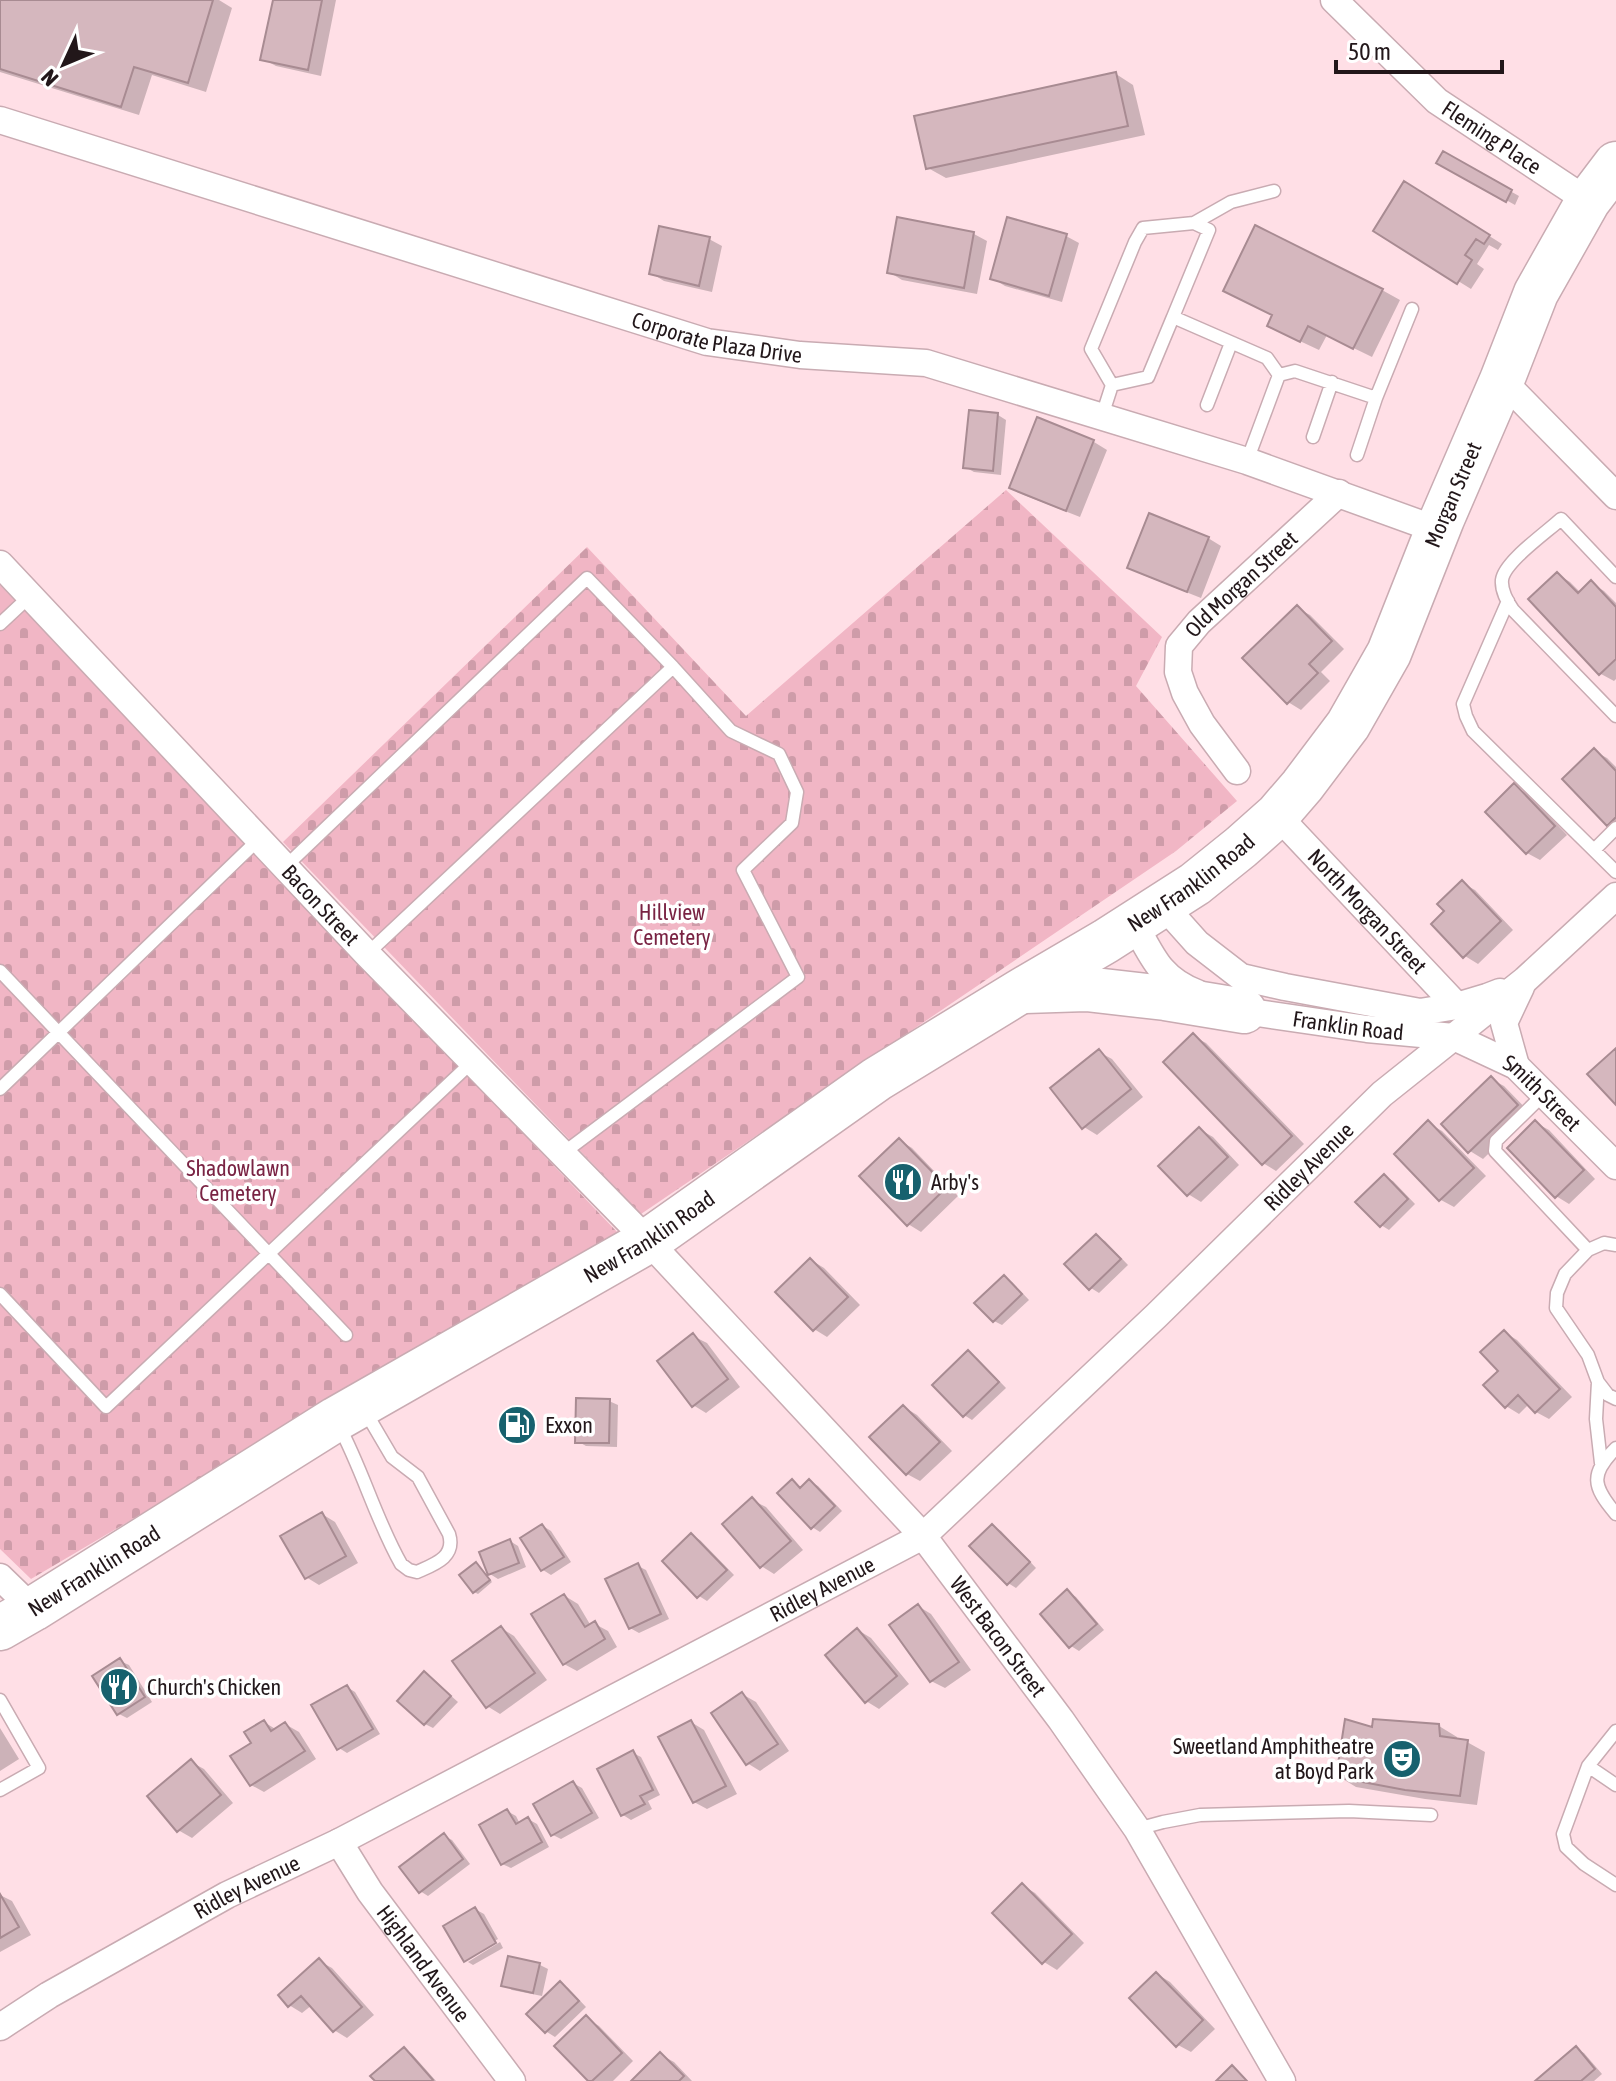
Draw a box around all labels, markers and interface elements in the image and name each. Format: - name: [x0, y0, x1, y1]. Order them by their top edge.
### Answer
- north arrow: [24, 24, 104, 104]
- scale bar: [1336, 24, 1502, 74]
- text: 50 m: [1348, 38, 1391, 65]
- text: N: [36, 64, 63, 92]
- street label: Fleming Place: [1437, 95, 1546, 179]
- street label: Corporate Plaza Drive: [629, 306, 804, 368]
- street label: Morgan Street: [1419, 438, 1487, 551]
- street label: Old Morgan Street: [1179, 525, 1302, 642]
- street label: New Franklin Road: [1122, 828, 1260, 937]
- street label: North Morgan Street: [1303, 843, 1432, 979]
- street label: Bacon Street: [277, 859, 365, 951]
- park label: Hillview Cemetery: [633, 899, 711, 950]
- street label: Franklin Road: [1291, 1005, 1405, 1045]
- street label: Smith Street: [1499, 1049, 1586, 1136]
- street label: Ridley Avenue: [1258, 1117, 1359, 1216]
- park label: Shadowlawn Cemetery: [186, 1155, 290, 1206]
- restaurant icon: Arby's: [882, 1161, 924, 1203]
- place label: Arby's: [931, 1169, 979, 1195]
- street label: New Franklin Road: [579, 1185, 720, 1288]
- fuel station icon: Exxon: [496, 1404, 538, 1446]
- place label: Exxon: [545, 1412, 593, 1438]
- street label: New Franklin Road: [23, 1520, 165, 1622]
- street label: Ridley Avenue: [765, 1551, 879, 1627]
- street label: West Bacon Street: [945, 1571, 1052, 1702]
- restaurant icon: Church's Chicken: [98, 1666, 140, 1708]
- place label: Church's Chicken: [147, 1674, 281, 1700]
- place label: Sweetland Amphitheatre at Boyd Park: [1173, 1733, 1374, 1784]
- theatre icon: Sweetland Amphitheatre at Boyd Park: [1381, 1738, 1423, 1780]
- street label: Ridley Avenue: [189, 1850, 304, 1924]
- street label: Highland Avenue: [371, 1900, 476, 2027]

